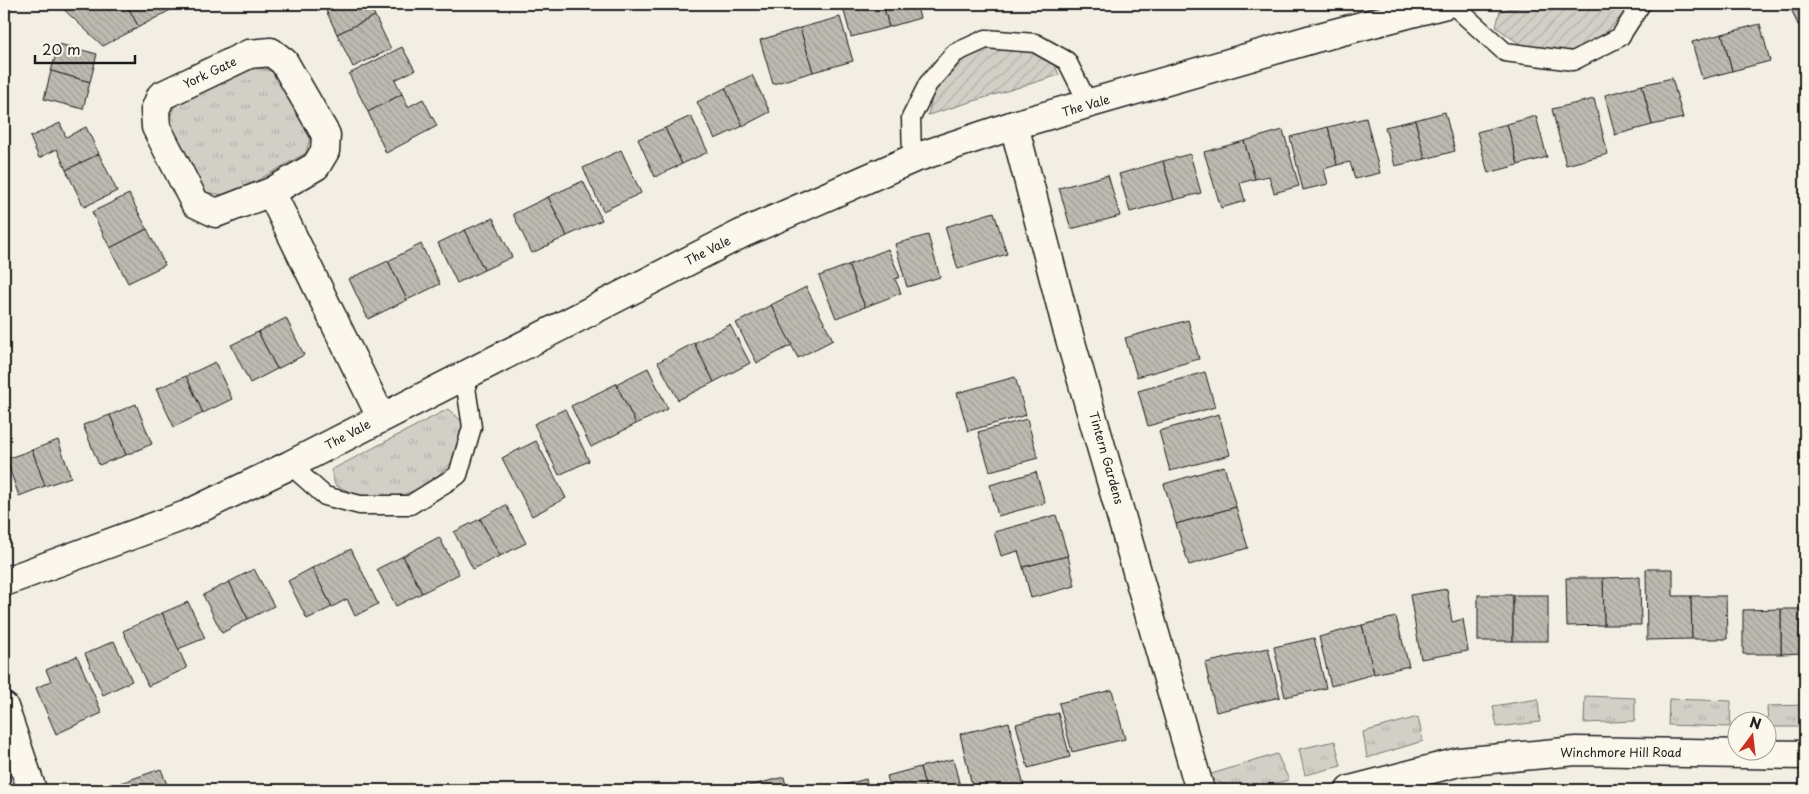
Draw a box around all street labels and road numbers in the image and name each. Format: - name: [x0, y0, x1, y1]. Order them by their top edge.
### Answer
- street label: York Gate: [180, 52, 239, 92]
- street label: The Vale: [1060, 90, 1112, 120]
- street label: The Vale: [681, 231, 734, 269]
- street label: Tintern Gardens: [1085, 409, 1129, 507]
- street label: The Vale: [322, 414, 374, 454]
- street label: Winchmore Hill Road: [1560, 743, 1682, 761]

